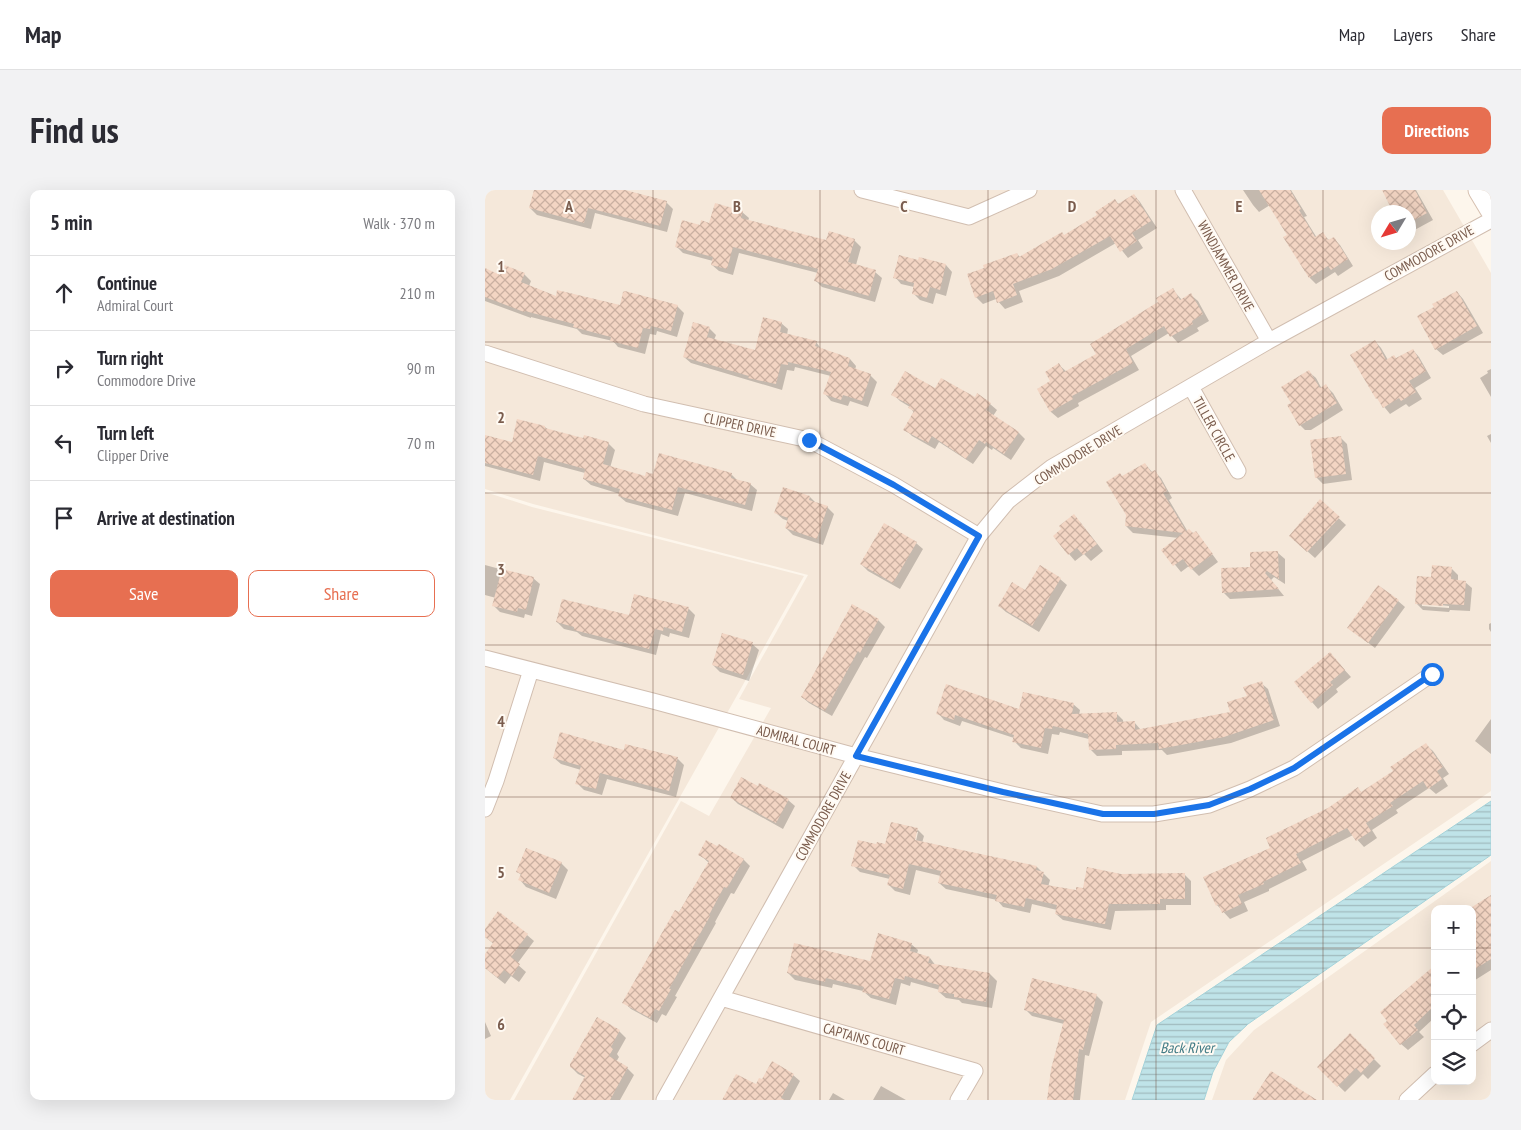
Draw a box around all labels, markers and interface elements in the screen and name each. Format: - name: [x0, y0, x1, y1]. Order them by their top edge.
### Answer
- text: Map: [25, 19, 62, 50]
- text: Map: [1339, 23, 1365, 46]
- text: Layers: [1393, 23, 1433, 46]
- text: Share: [1461, 23, 1496, 46]
- text: Find us: [30, 107, 119, 153]
- button: Directions: [1382, 107, 1491, 154]
- text: A: [564, 196, 574, 216]
- text: B: [733, 196, 741, 216]
- text: C: [900, 196, 908, 216]
- text: D: [1068, 196, 1077, 216]
- text: E: [1236, 196, 1243, 216]
- north arrow: [1371, 205, 1416, 250]
- text: 5 min: [50, 209, 92, 236]
- text: Walk · 370 m: [363, 213, 435, 233]
- street label: WINDJAMMER DRIVE: [1194, 218, 1258, 314]
- street label: COMMODORE DRIVE: [1381, 221, 1477, 285]
- text: 1: [497, 256, 505, 276]
- text: Continue: [97, 271, 157, 295]
- icon: ahead: [50, 279, 78, 307]
- text: 210 m: [400, 283, 435, 303]
- text: Admiral Court: [97, 295, 173, 315]
- text: Turn right: [97, 346, 163, 370]
- icon: right: [50, 354, 78, 382]
- text: 90 m: [407, 358, 435, 378]
- text: Commodore Drive: [97, 370, 196, 390]
- street label: TILLER CIRCLE: [1189, 394, 1239, 464]
- text: 2: [497, 407, 505, 427]
- street label: CLIPPER DRIVE: [702, 409, 778, 441]
- text: Turn left: [97, 421, 154, 445]
- street label: COMMODORE DRIVE: [1031, 421, 1125, 489]
- icon: left: [50, 429, 78, 457]
- route end: [798, 429, 821, 452]
- text: 70 m: [407, 433, 435, 453]
- text: Clipper Drive: [97, 445, 169, 465]
- icon: arrive: [50, 504, 78, 532]
- text: Arrive at destination: [97, 506, 235, 530]
- text: 3: [497, 559, 505, 579]
- button: Save: [50, 570, 238, 617]
- button: Share: [248, 570, 435, 617]
- route start: [1421, 663, 1444, 686]
- text: 4: [497, 711, 505, 731]
- street label: ADMIRAL COURT: [755, 721, 838, 759]
- street label: COMMODORE DRIVE: [791, 768, 855, 864]
- text: 5: [497, 862, 505, 882]
- map controls: [1431, 905, 1476, 1085]
- button: +: [1431, 905, 1476, 950]
- button: −: [1431, 950, 1476, 995]
- button: locate: [1431, 995, 1476, 1040]
- text: 6: [497, 1014, 505, 1034]
- street label: CAPTAINS COURT: [821, 1019, 908, 1059]
- water label: Back River: [1160, 1038, 1216, 1057]
- button: layers: [1431, 1040, 1476, 1085]

